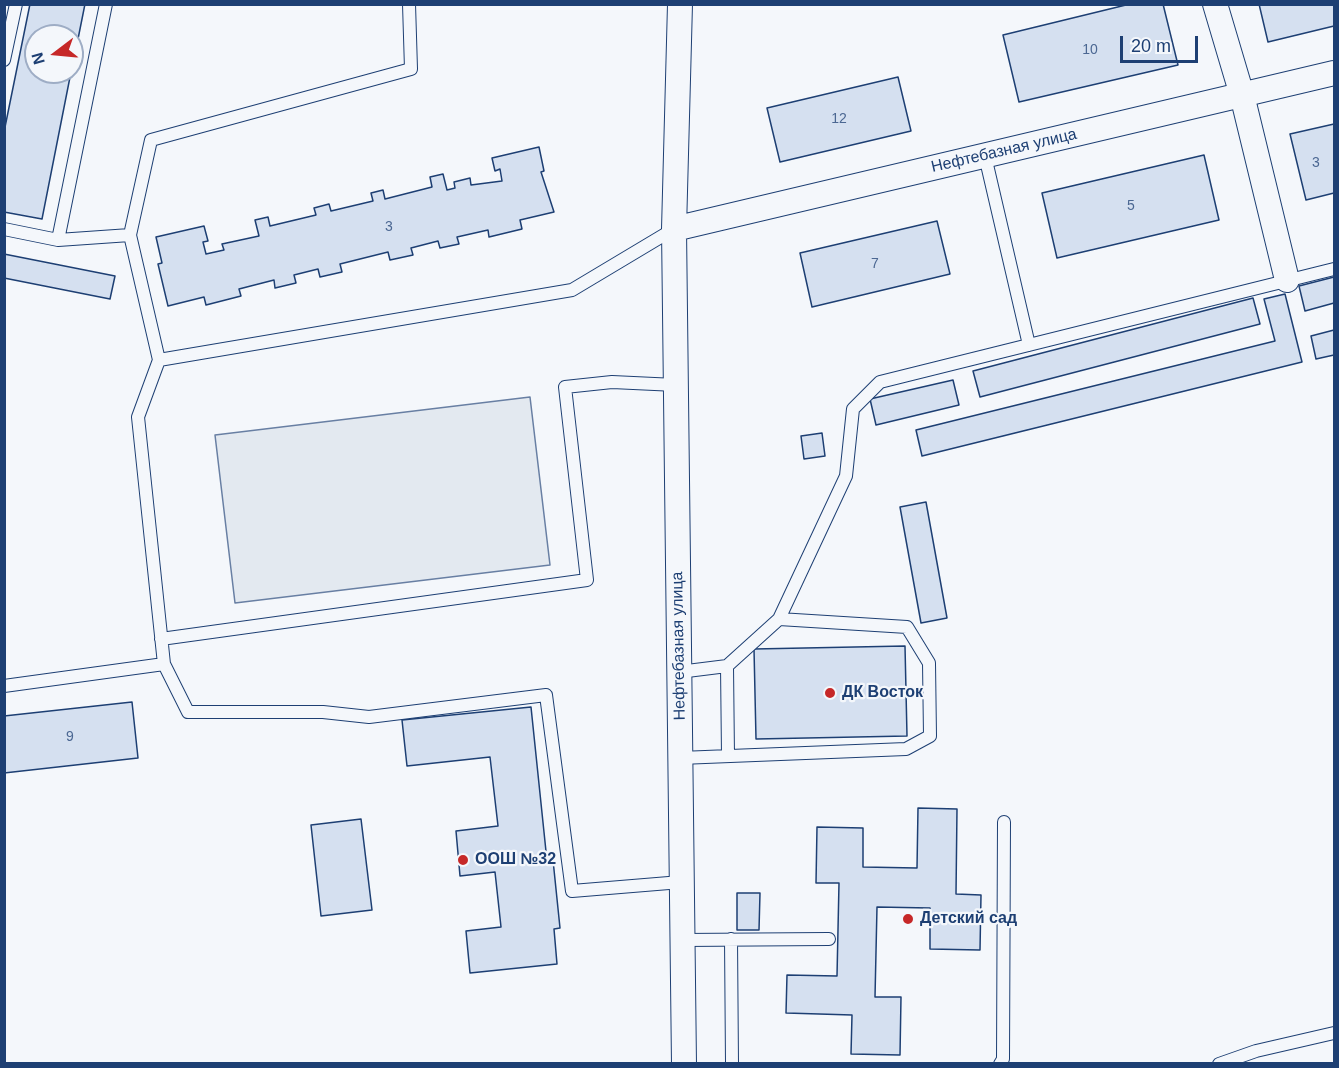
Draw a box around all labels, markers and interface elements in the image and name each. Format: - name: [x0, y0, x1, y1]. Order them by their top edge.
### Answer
- north arrow: [24, 24, 84, 84]
- scale bar: [1123, 24, 1201, 62]
- text: 20 m: [1131, 36, 1171, 56]
- house number: 10: [1082, 42, 1098, 58]
- text: N: [28, 51, 48, 66]
- house number: 12: [831, 111, 847, 127]
- street label: Нефтебазная улица: [929, 125, 1079, 177]
- house number: 3: [1312, 155, 1320, 171]
- house number: 5: [1127, 198, 1135, 214]
- house number: 3: [385, 219, 393, 235]
- house number: 7: [871, 256, 879, 272]
- street label: Нефтебазная улица: [668, 571, 690, 721]
- place label: ДК Восток: [842, 683, 923, 703]
- marker: ДК Восток: [823, 686, 837, 700]
- house number: 9: [66, 729, 74, 745]
- place label: ООШ №32: [475, 850, 556, 870]
- marker: ООШ №32: [456, 853, 470, 867]
- place label: Детский сад: [920, 909, 1017, 929]
- marker: Детский сад: [901, 912, 915, 926]

